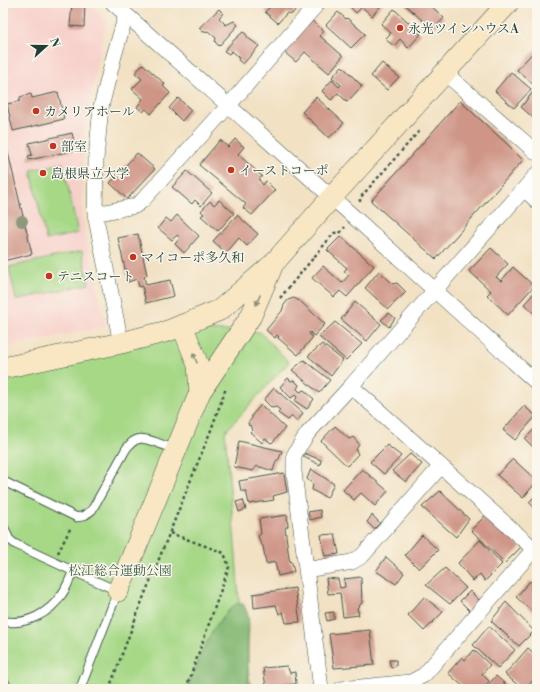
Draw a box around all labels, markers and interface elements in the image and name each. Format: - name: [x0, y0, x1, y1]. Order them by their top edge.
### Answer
- place label: 永光ツインハウスA: [408, 21, 520, 37]
- marker: 永光ツインハウスA: [395, 23, 405, 33]
- north arrow: [26, 26, 66, 66]
- text: N: [46, 36, 63, 50]
- place label: カメリアホール: [44, 104, 135, 120]
- marker: カメリアホール: [31, 106, 41, 116]
- place label: 部室: [61, 139, 87, 155]
- marker: 部室: [48, 141, 58, 151]
- place label: イーストコーポ: [239, 163, 329, 179]
- marker: イーストコーポ: [226, 165, 236, 175]
- place label: 島根県立大学: [51, 166, 129, 182]
- marker: 島根県立大学: [38, 168, 48, 178]
- place label: マイコーポ多久和: [141, 250, 244, 266]
- marker: マイコーポ多久和: [128, 252, 138, 262]
- place label: テニスコート: [57, 269, 134, 285]
- marker: テニスコート: [44, 271, 54, 281]
- one-way arrow: [254, 294, 261, 306]
- one-way arrow: [191, 351, 197, 363]
- park label: 松江総合運動公園: [68, 563, 172, 579]

